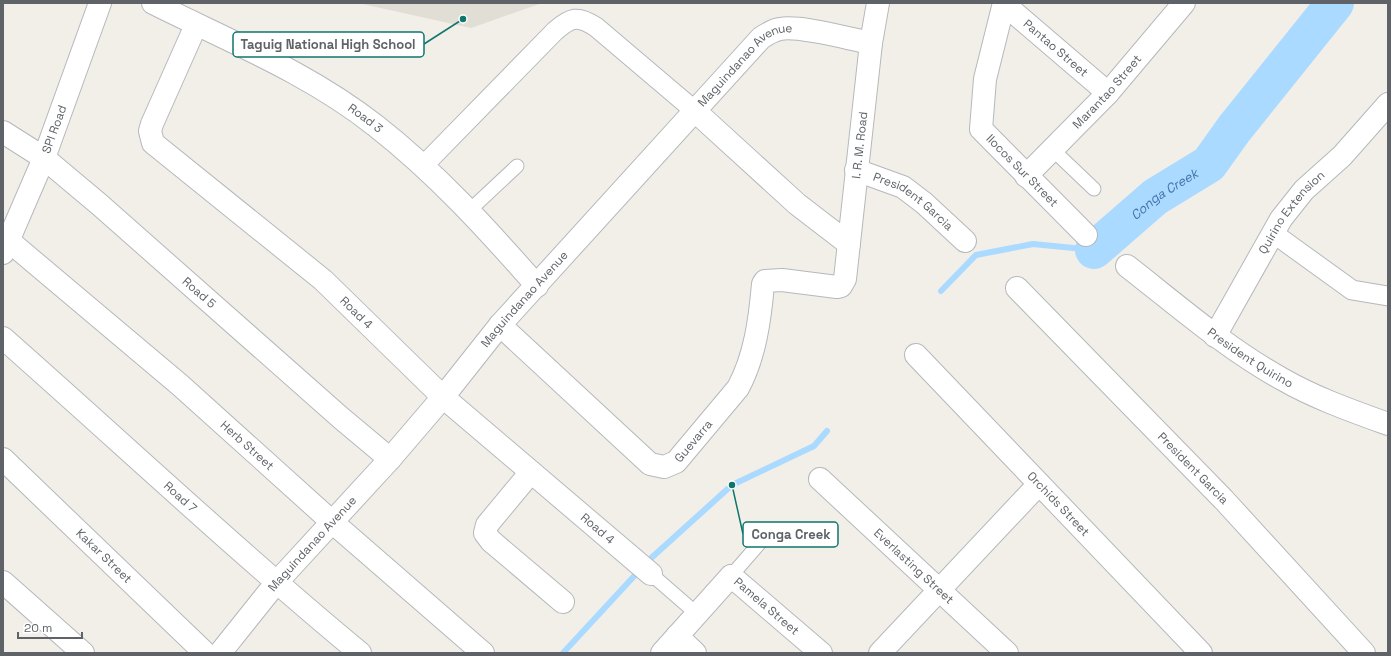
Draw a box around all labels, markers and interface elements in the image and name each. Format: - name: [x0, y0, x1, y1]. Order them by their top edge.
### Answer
- street label: Pantao Street: [1020, 16, 1092, 81]
- street label: Maguindanao Avenue: [694, 20, 792, 110]
- callout: Taguig National High School: [233, 32, 424, 57]
- text: Taguig National High School: [240, 36, 416, 53]
- street label: Marantao Street: [1069, 51, 1145, 132]
- street label: Road 3: [345, 100, 386, 136]
- street label: SPI Road: [38, 103, 70, 156]
- street label: I. R. M. Road: [848, 111, 871, 180]
- street label: Ilocos Sur Street: [983, 131, 1062, 210]
- water label: Conga Creek: [1127, 164, 1203, 224]
- street label: Quirino Extension: [1255, 167, 1328, 257]
- street label: President Garcia: [871, 169, 957, 234]
- street label: Maguindanao Avenue: [477, 247, 572, 351]
- street label: Road 5: [179, 273, 219, 312]
- street label: Road 4: [336, 293, 377, 333]
- street label: President Quirino: [1204, 324, 1296, 392]
- street label: Guevarra: [671, 416, 716, 466]
- street label: Herb Street: [217, 417, 277, 474]
- street label: President Garcia: [1154, 429, 1232, 508]
- street label: Orchids Street: [1024, 468, 1093, 540]
- street label: Road 7: [160, 478, 200, 516]
- street label: Maguindanao Avenue: [264, 493, 360, 595]
- street label: Road 4: [577, 510, 618, 548]
- callout: Conga Creek: [743, 522, 838, 547]
- street label: Kakar Street: [73, 525, 135, 587]
- street label: Everlasting Street: [870, 525, 957, 607]
- text: Conga Creek: [751, 526, 831, 543]
- street label: Pamela Street: [730, 574, 802, 639]
- scale bar: [18, 614, 82, 640]
- text: 20 m: [24, 620, 52, 636]

